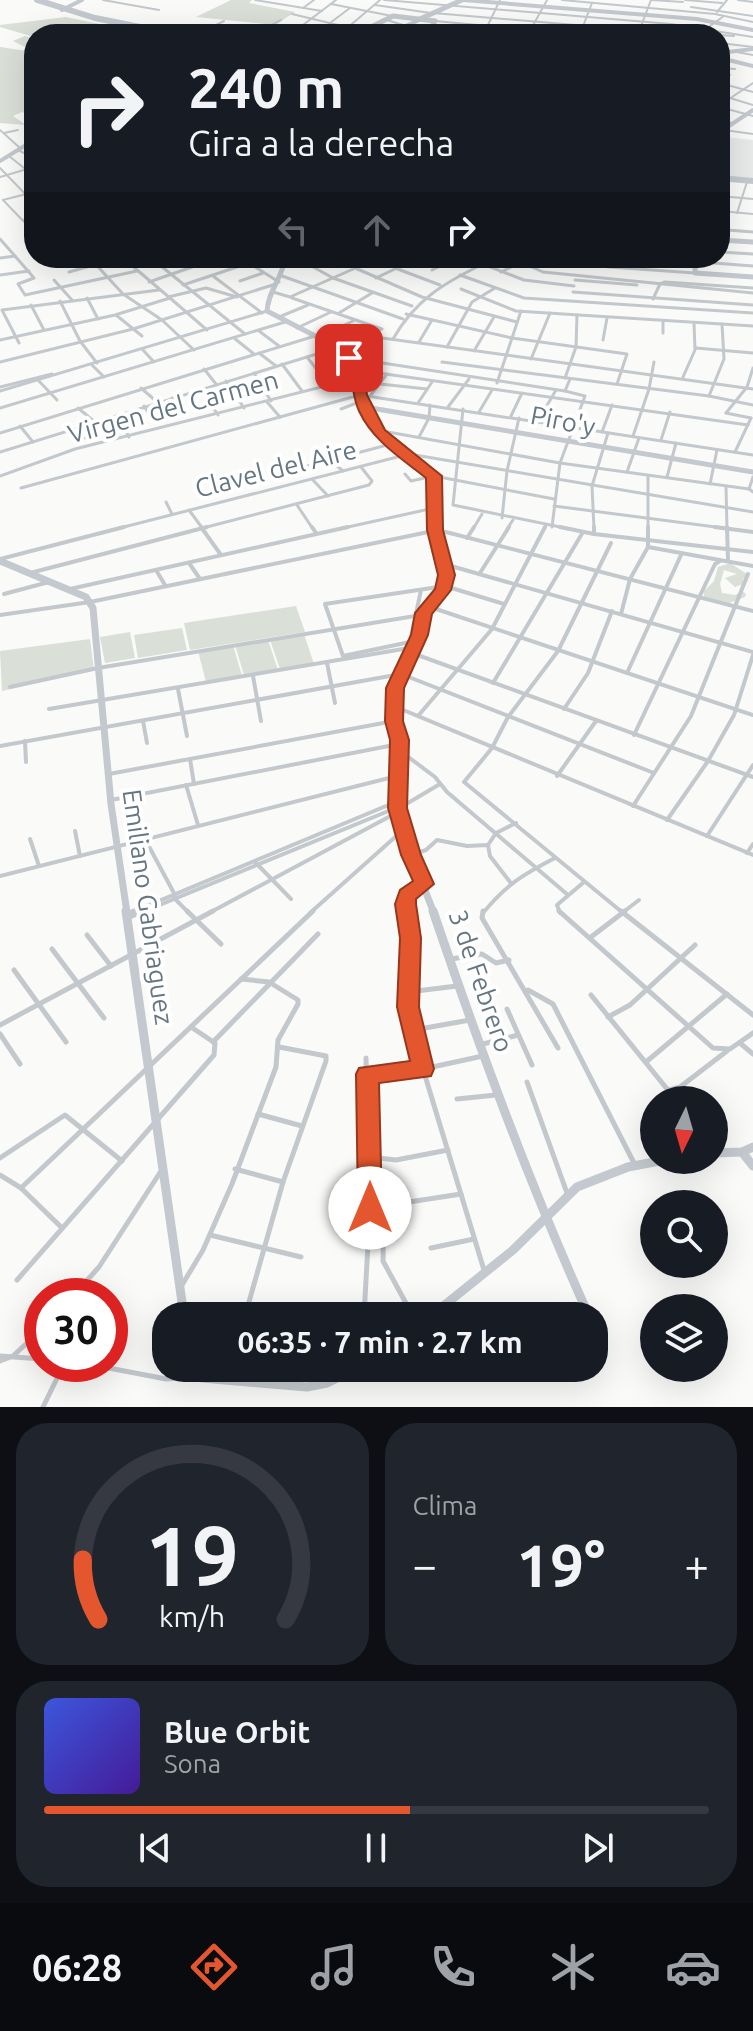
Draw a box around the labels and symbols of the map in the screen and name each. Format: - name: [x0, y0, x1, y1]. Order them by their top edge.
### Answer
- pin: [315, 324, 383, 392]
- street label: Virgen del Carmen: [64, 364, 281, 449]
- street label: Piro'y: [528, 400, 598, 441]
- street label: Clavel del Aire: [192, 434, 360, 503]
- street label: Emiliano Gabriaguez: [118, 787, 179, 1026]
- street label: 3 de Febrero: [444, 906, 519, 1056]
- north arrow: [640, 1086, 728, 1174]
- position arrow: [328, 1166, 412, 1250]
- speed limit sign: 30: [24, 1278, 128, 1382]

